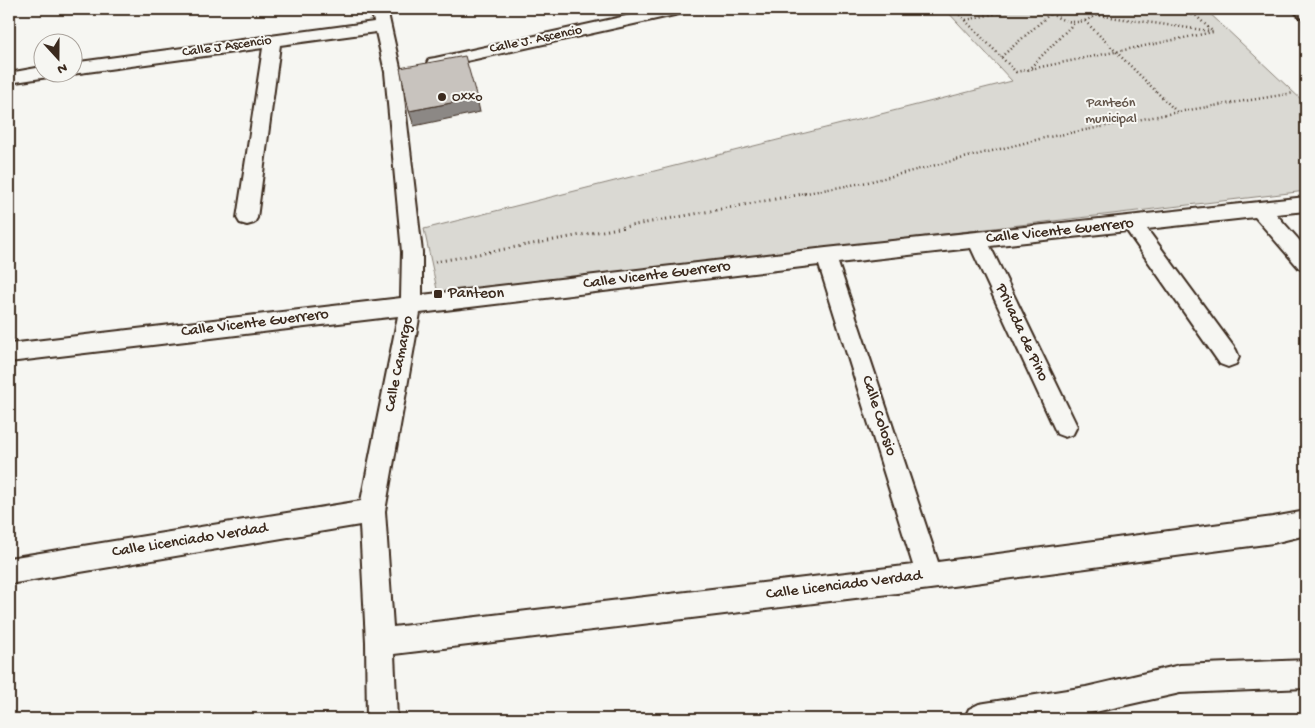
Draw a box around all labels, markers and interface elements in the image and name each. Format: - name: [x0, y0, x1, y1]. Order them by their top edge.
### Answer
- street label: Calle J. Ascencio: [488, 22, 584, 58]
- north arrow: [32, 32, 82, 82]
- street label: Calle J Ascencio: [181, 32, 273, 62]
- text: N: [54, 58, 69, 77]
- place label: Oxxo: [452, 89, 482, 106]
- marker: Oxxo: [436, 91, 448, 103]
- park label: Panteón municipal: [1085, 95, 1137, 128]
- street label: Calle Vicente Guerrero: [985, 215, 1135, 249]
- street label: Calle Vicente Guerrero: [582, 258, 732, 294]
- street label: Privada de Pino: [990, 280, 1052, 385]
- place label: Panteon: [447, 285, 504, 304]
- marker: Panteon: [432, 288, 444, 300]
- street label: Calle Vicente Guerrero: [180, 306, 330, 342]
- street label: Calle Camargo: [381, 314, 419, 414]
- street label: Calle Colosio: [856, 374, 900, 458]
- street label: Calle Licenciado Verdad: [111, 519, 271, 563]
- street label: Calle Licenciado Verdad: [765, 567, 925, 605]

